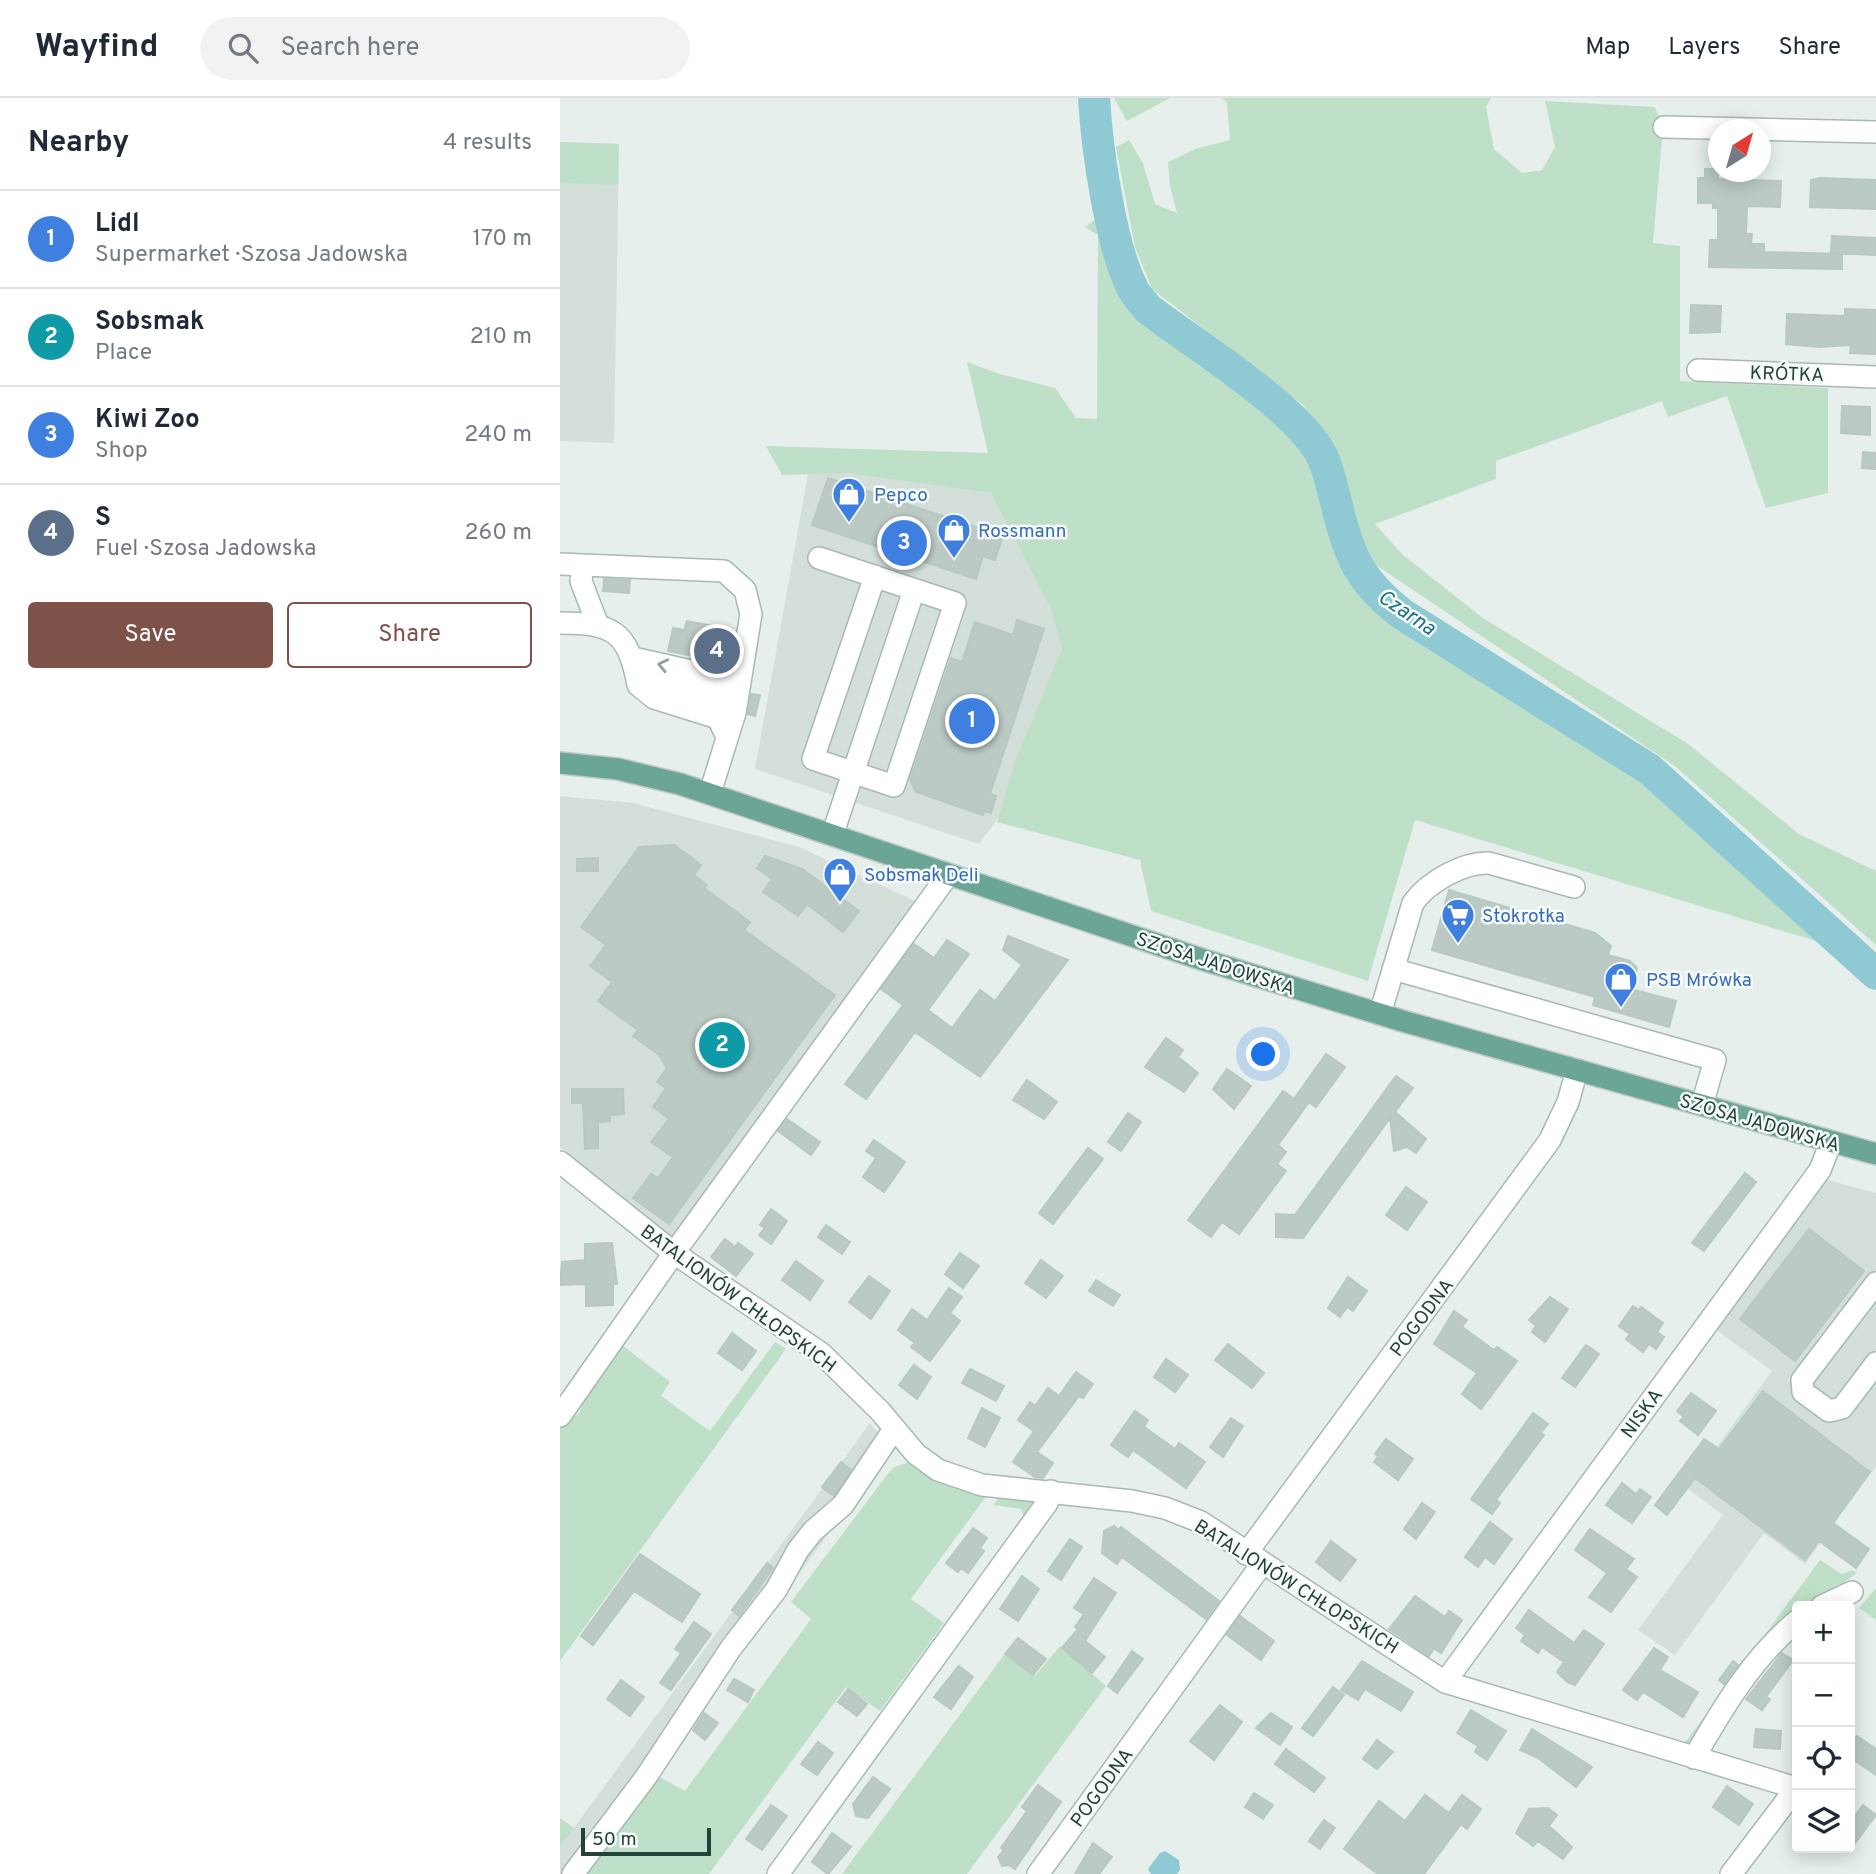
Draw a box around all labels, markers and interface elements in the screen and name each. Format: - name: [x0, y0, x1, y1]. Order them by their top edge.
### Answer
- search box: [200, 17, 690, 80]
- text: Wayfind: [35, 27, 158, 69]
- icon: search: [224, 29, 262, 67]
- text: Search here: [280, 32, 419, 65]
- text: Map: [1585, 33, 1630, 63]
- text: Layers: [1668, 33, 1740, 63]
- text: Share: [1778, 33, 1841, 63]
- north arrow: [1708, 119, 1771, 182]
- text: Nearby: [28, 125, 129, 162]
- text: 4 results: [443, 129, 532, 158]
- text: Lidl: [95, 208, 140, 241]
- text: 1: [46, 225, 56, 254]
- text: 170 m: [473, 225, 532, 254]
- text: Supermarket · Szosa Jadowska: [95, 241, 408, 270]
- text: Sobsmak: [95, 306, 205, 339]
- text: 2: [44, 323, 58, 352]
- text: 210 m: [470, 323, 532, 352]
- text: Place: [95, 339, 152, 368]
- street label: KRÓTKA: [1749, 361, 1825, 388]
- text: Kiwi Zoo: [95, 404, 200, 437]
- text: 3: [44, 421, 58, 450]
- text: 240 m: [464, 421, 532, 450]
- text: Shop: [95, 437, 148, 466]
- shop icon: Pepco: [830, 475, 868, 524]
- place label: Pepco: [874, 484, 928, 508]
- text: S: [95, 502, 111, 535]
- shop icon: Rossmann: [935, 511, 973, 560]
- pin: 3: [881, 517, 927, 569]
- text: 4: [44, 519, 58, 548]
- text: 260 m: [465, 519, 532, 548]
- place label: Rossmann: [978, 520, 1066, 544]
- text: Fuel · Szosa Jadowska: [95, 535, 316, 564]
- water label: Czarna: [1372, 584, 1440, 642]
- button: Save: [28, 602, 273, 668]
- button: Share: [287, 602, 532, 668]
- pin: 4: [694, 625, 740, 677]
- one-way arrow: [657, 658, 669, 673]
- pin: 1: [949, 695, 995, 747]
- shop icon: Sobsmak Deli: [821, 855, 859, 904]
- place label: Sobsmak Deli: [864, 864, 979, 888]
- supermarket icon: Stokrotka: [1439, 896, 1477, 945]
- place label: Stokrotka: [1482, 905, 1565, 929]
- street label: SZOSA JADOWSKA: [1133, 928, 1298, 1002]
- shop icon: PSB Mrówka: [1602, 960, 1640, 1009]
- place label: PSB Mrówka: [1646, 969, 1752, 993]
- pin: 2: [699, 1019, 745, 1071]
- your location: [1246, 1037, 1280, 1071]
- street label: SZOSA JADOWSKA: [1677, 1090, 1842, 1158]
- street label: BATALIONÓW CHŁOPSKICH: [635, 1220, 841, 1379]
- street label: POGODNA: [1385, 1274, 1460, 1362]
- street label: NISKA: [1617, 1385, 1669, 1444]
- street label: BATALIONÓW CHŁOPSKICH: [1189, 1514, 1403, 1661]
- map controls: [1792, 1601, 1855, 1853]
- button: +: [1792, 1601, 1855, 1664]
- button: −: [1792, 1664, 1855, 1727]
- button: locate: [1792, 1727, 1855, 1790]
- street label: POGODNA: [1066, 1744, 1139, 1832]
- button: layers: [1792, 1790, 1855, 1853]
- scale bar: [581, 1825, 710, 1857]
- text: 50 m: [592, 1828, 637, 1852]

